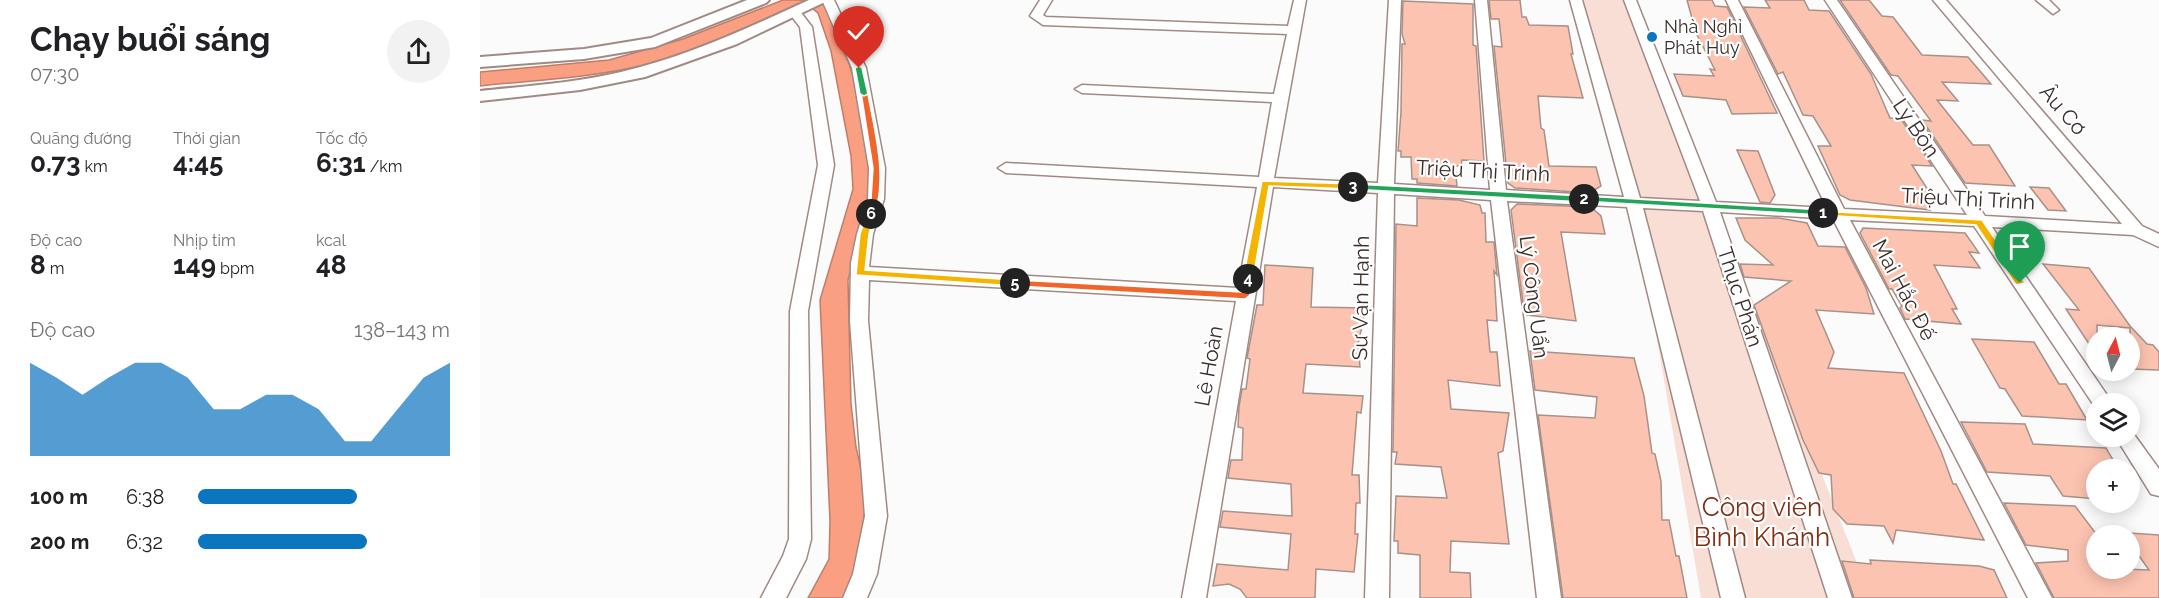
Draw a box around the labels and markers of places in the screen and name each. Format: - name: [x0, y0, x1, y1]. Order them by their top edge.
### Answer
- pin: [833, 6, 884, 68]
- place label: Nhà Nghỉ Phát Huy: [1664, 16, 1742, 58]
- marker: Nhà Nghỉ Phát Huy: [1645, 30, 1659, 44]
- pin: 3: [1338, 172, 1368, 202]
- pin: 2: [1569, 184, 1599, 214]
- pin: 1: [1808, 198, 1838, 228]
- pin: 6: [856, 199, 886, 229]
- pin: [1994, 221, 2045, 283]
- pin: 4: [1233, 264, 1263, 294]
- pin: 5: [1000, 268, 1030, 298]

